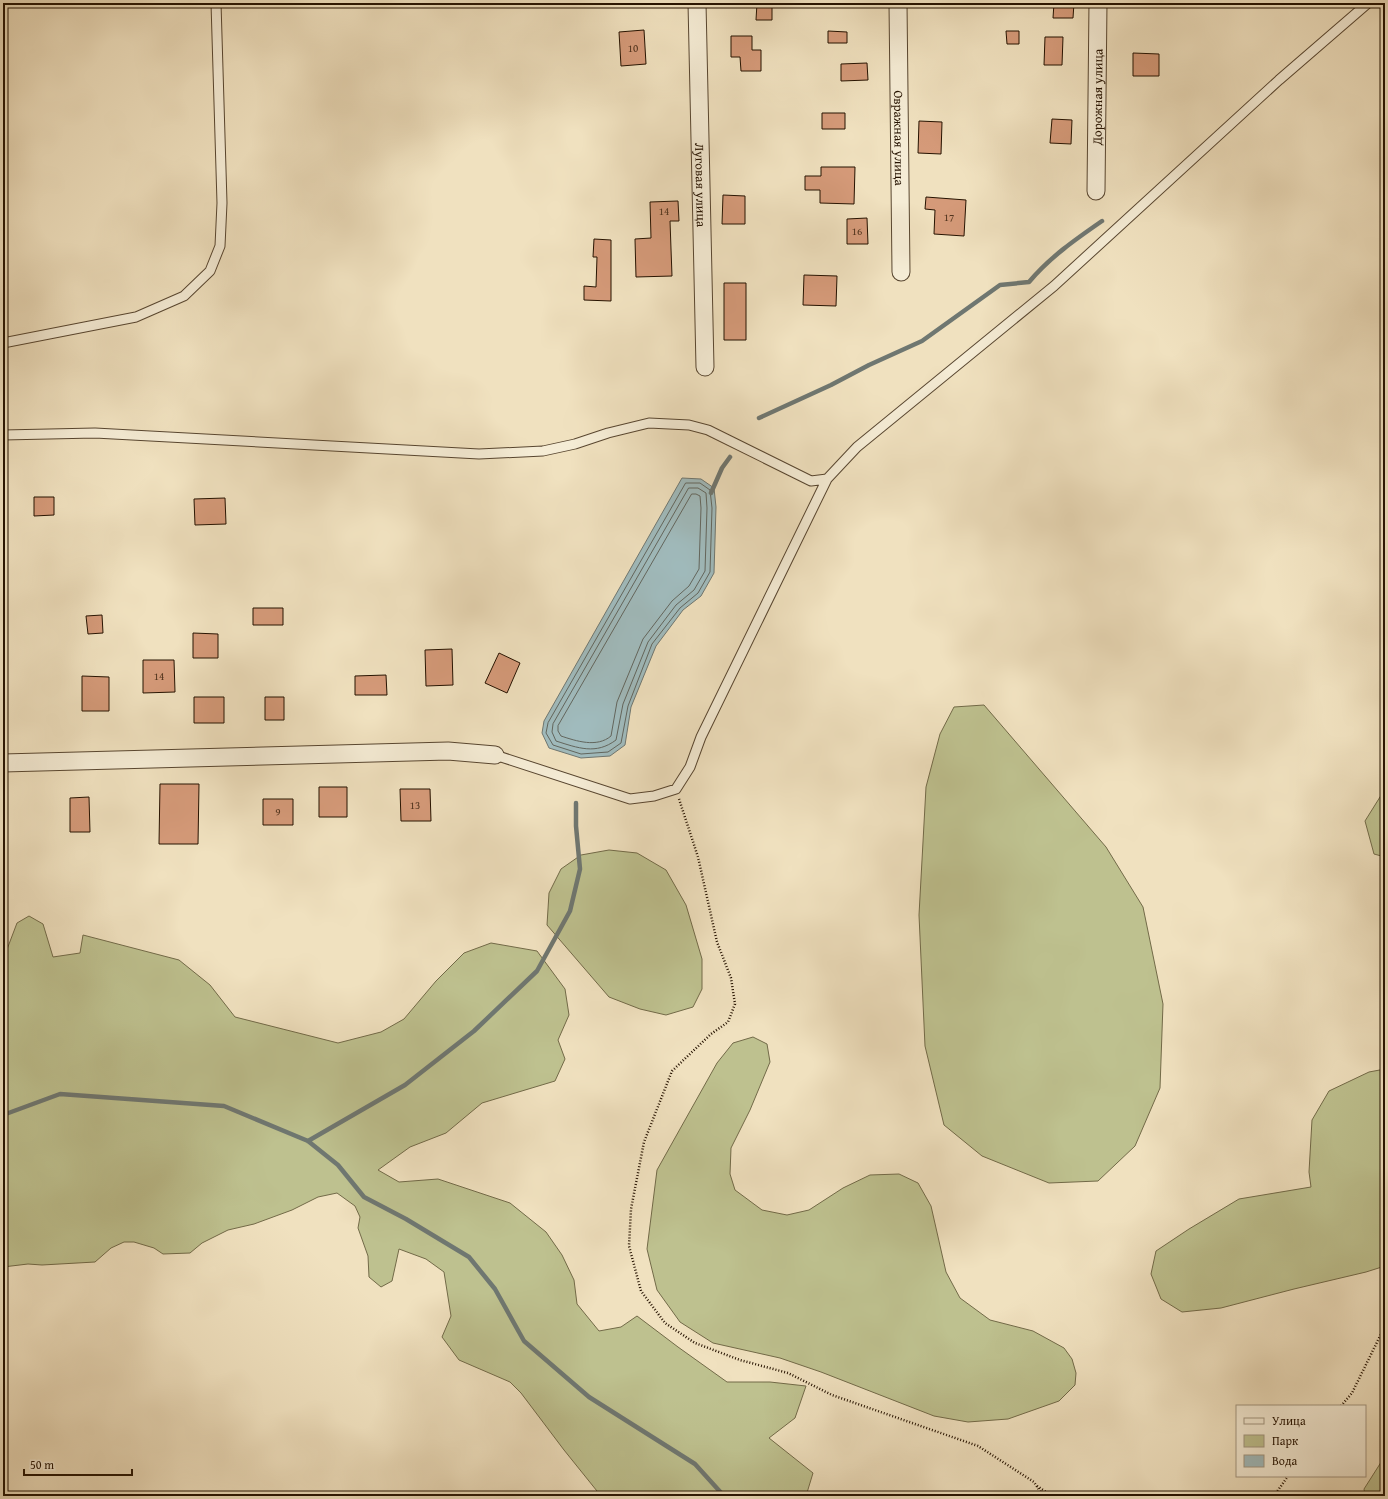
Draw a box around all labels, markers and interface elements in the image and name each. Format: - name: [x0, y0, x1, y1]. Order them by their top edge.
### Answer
- house number: 10: [628, 40, 638, 56]
- street label: Дорожная улица: [1087, 48, 1108, 146]
- street label: Овражная улица: [889, 90, 909, 187]
- street label: Луговая улица: [690, 143, 711, 228]
- house number: 14: [659, 203, 669, 219]
- house number: 17: [944, 209, 954, 225]
- house number: 16: [852, 223, 862, 239]
- house number: 14: [154, 668, 164, 684]
- house number: 13: [410, 797, 420, 813]
- house number: 9: [275, 804, 281, 820]
- legend: [1236, 1405, 1366, 1477]
- text: Улица: [1272, 1412, 1306, 1429]
- text: Парк: [1272, 1432, 1299, 1449]
- scale bar: [24, 1451, 132, 1477]
- text: Вода: [1272, 1452, 1297, 1469]
- text: 50 m: [30, 1456, 54, 1473]

